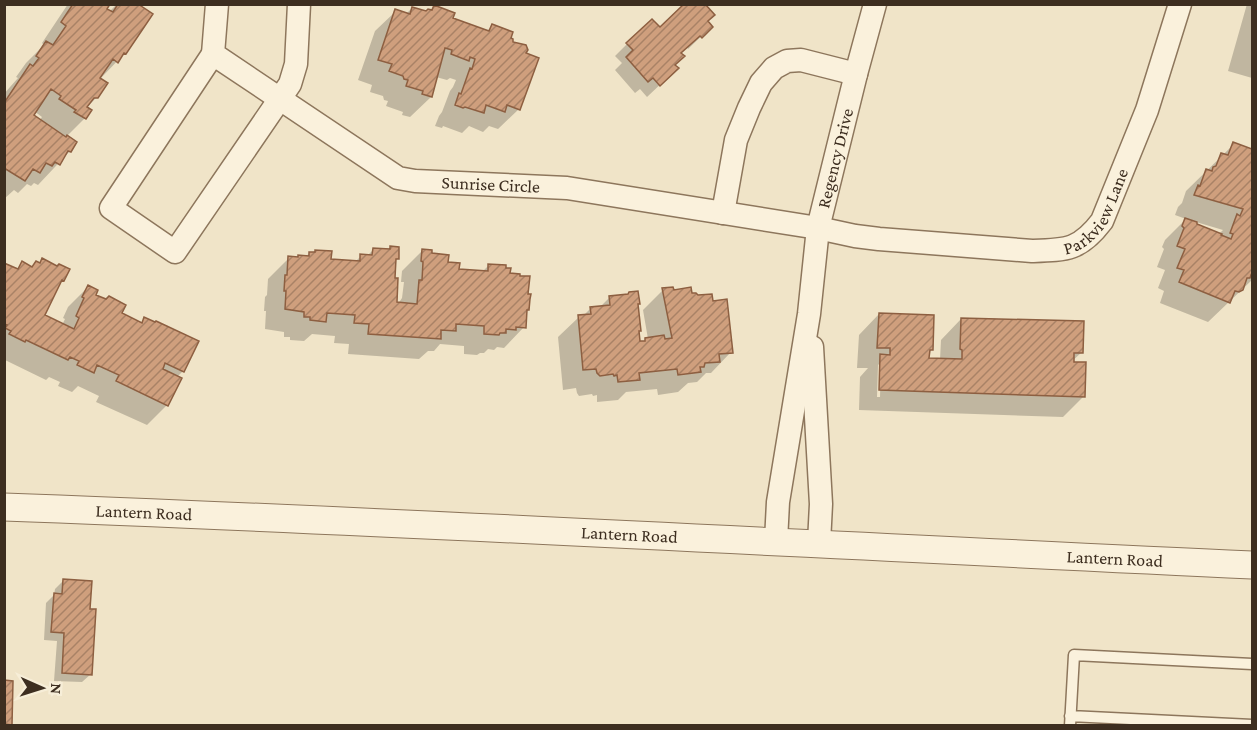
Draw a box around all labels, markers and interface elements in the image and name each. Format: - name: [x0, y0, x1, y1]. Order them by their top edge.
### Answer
- street label: Regency Drive: [813, 106, 857, 210]
- street label: Parkview Lane: [1061, 165, 1132, 258]
- street label: Sunrise Circle: [441, 172, 541, 197]
- street label: Lantern Road: [95, 500, 193, 524]
- street label: Lantern Road: [581, 522, 679, 547]
- street label: Lantern Road: [1066, 546, 1164, 571]
- north arrow: [12, 658, 72, 718]
- text: N: [48, 683, 65, 695]

